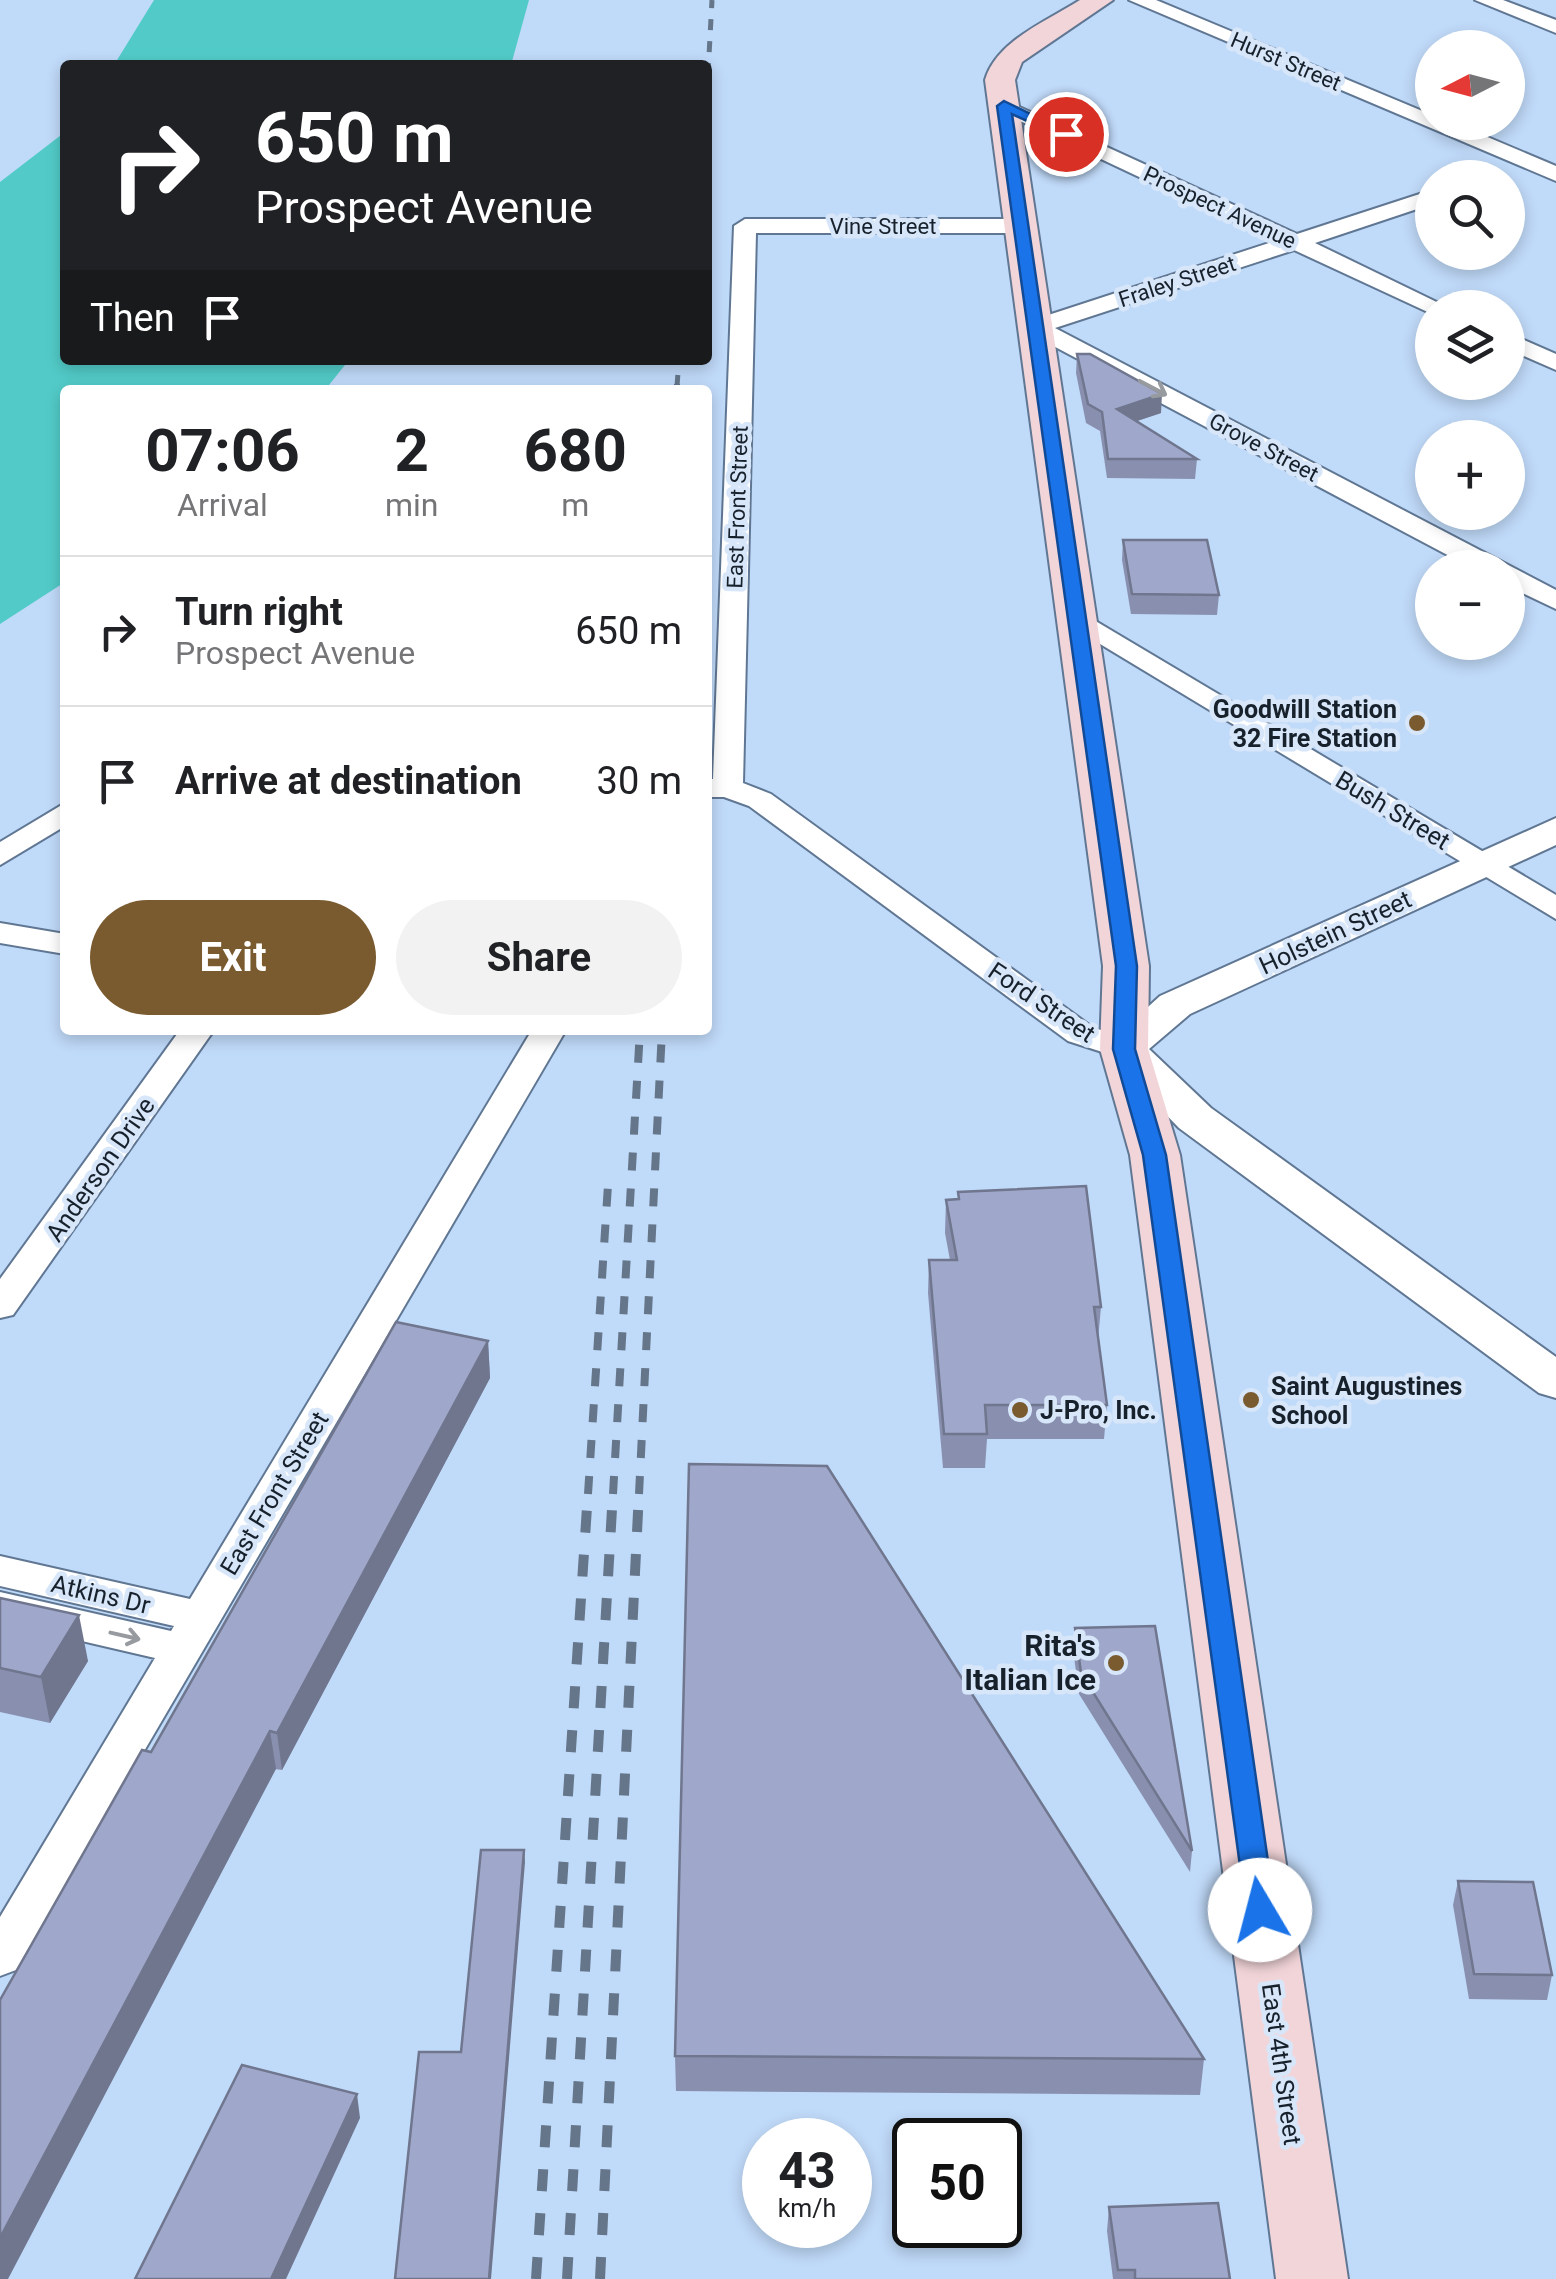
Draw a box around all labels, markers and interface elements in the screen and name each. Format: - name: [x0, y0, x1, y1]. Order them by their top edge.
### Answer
- street label: Hurst Street: [1227, 27, 1345, 96]
- north arrow: [1415, 30, 1525, 140]
- map controls: [1415, 30, 1525, 660]
- pin: [1024, 92, 1109, 177]
- text: 650 m: [255, 97, 454, 179]
- icon: right: [90, 100, 220, 230]
- icon: arrive: [1039, 107, 1094, 162]
- button: search: [1415, 160, 1525, 270]
- street label: Prospect Avenue: [1140, 161, 1300, 254]
- text: Prospect Avenue: [255, 181, 593, 234]
- street label: Vine Street: [830, 214, 936, 239]
- street label: Fraley Street: [1115, 251, 1239, 312]
- icon: arrive: [195, 290, 250, 345]
- button: layers: [1415, 290, 1525, 400]
- text: Then: [90, 296, 175, 340]
- one-way arrow: [1137, 379, 1167, 399]
- street label: Grove Street: [1205, 408, 1323, 487]
- text: 07:06: [145, 415, 300, 486]
- text: 2: [394, 415, 429, 486]
- text: 680: [524, 415, 627, 486]
- button: +: [1415, 420, 1525, 530]
- street label: East Front Street: [722, 425, 753, 589]
- text: Arrival: [177, 486, 268, 524]
- text: min: [385, 486, 438, 524]
- text: m: [561, 486, 589, 524]
- button: −: [1415, 550, 1525, 660]
- text: Turn right: [175, 590, 343, 634]
- icon: right: [90, 604, 145, 659]
- text: 650 m: [575, 609, 682, 653]
- text: Prospect Avenue: [175, 634, 415, 672]
- place label: Goodwill Station 32 Fire Station: [1213, 695, 1397, 753]
- marker: Goodwill Station 32 Fire Station: [1406, 712, 1428, 734]
- icon: arrive: [90, 754, 145, 809]
- text: Arrive at destination: [175, 759, 522, 803]
- text: 30 m: [597, 759, 682, 803]
- street label: Bush Street: [1330, 765, 1455, 856]
- street label: Holstein Street: [1255, 885, 1416, 980]
- button: Exit: [90, 900, 376, 1015]
- button: Share: [396, 900, 682, 1015]
- street label: Ford Street: [983, 956, 1101, 1049]
- street label: Anderson Drive: [40, 1092, 161, 1247]
- place label: Saint Augustines School: [1271, 1372, 1462, 1430]
- marker: Saint Augustines School: [1240, 1389, 1262, 1411]
- place label: J-Pro, Inc.: [1040, 1396, 1157, 1425]
- marker: J-Pro, Inc.: [1009, 1399, 1031, 1421]
- street label: East Front Street: [214, 1406, 335, 1580]
- street label: Atkins Dr: [49, 1569, 154, 1620]
- one-way arrow: [108, 1628, 140, 1646]
- place label: Rita's Italian Ice: [964, 1628, 1096, 1697]
- marker: Rita's Italian Ice: [1105, 1652, 1127, 1674]
- position arrow: [1208, 1858, 1312, 1962]
- street label: East 4th Street: [1256, 1981, 1307, 2147]
- speed limit sign: 50: [892, 2118, 1022, 2248]
- text: 43: [778, 2142, 836, 2200]
- text: km/h: [778, 2194, 836, 2223]

